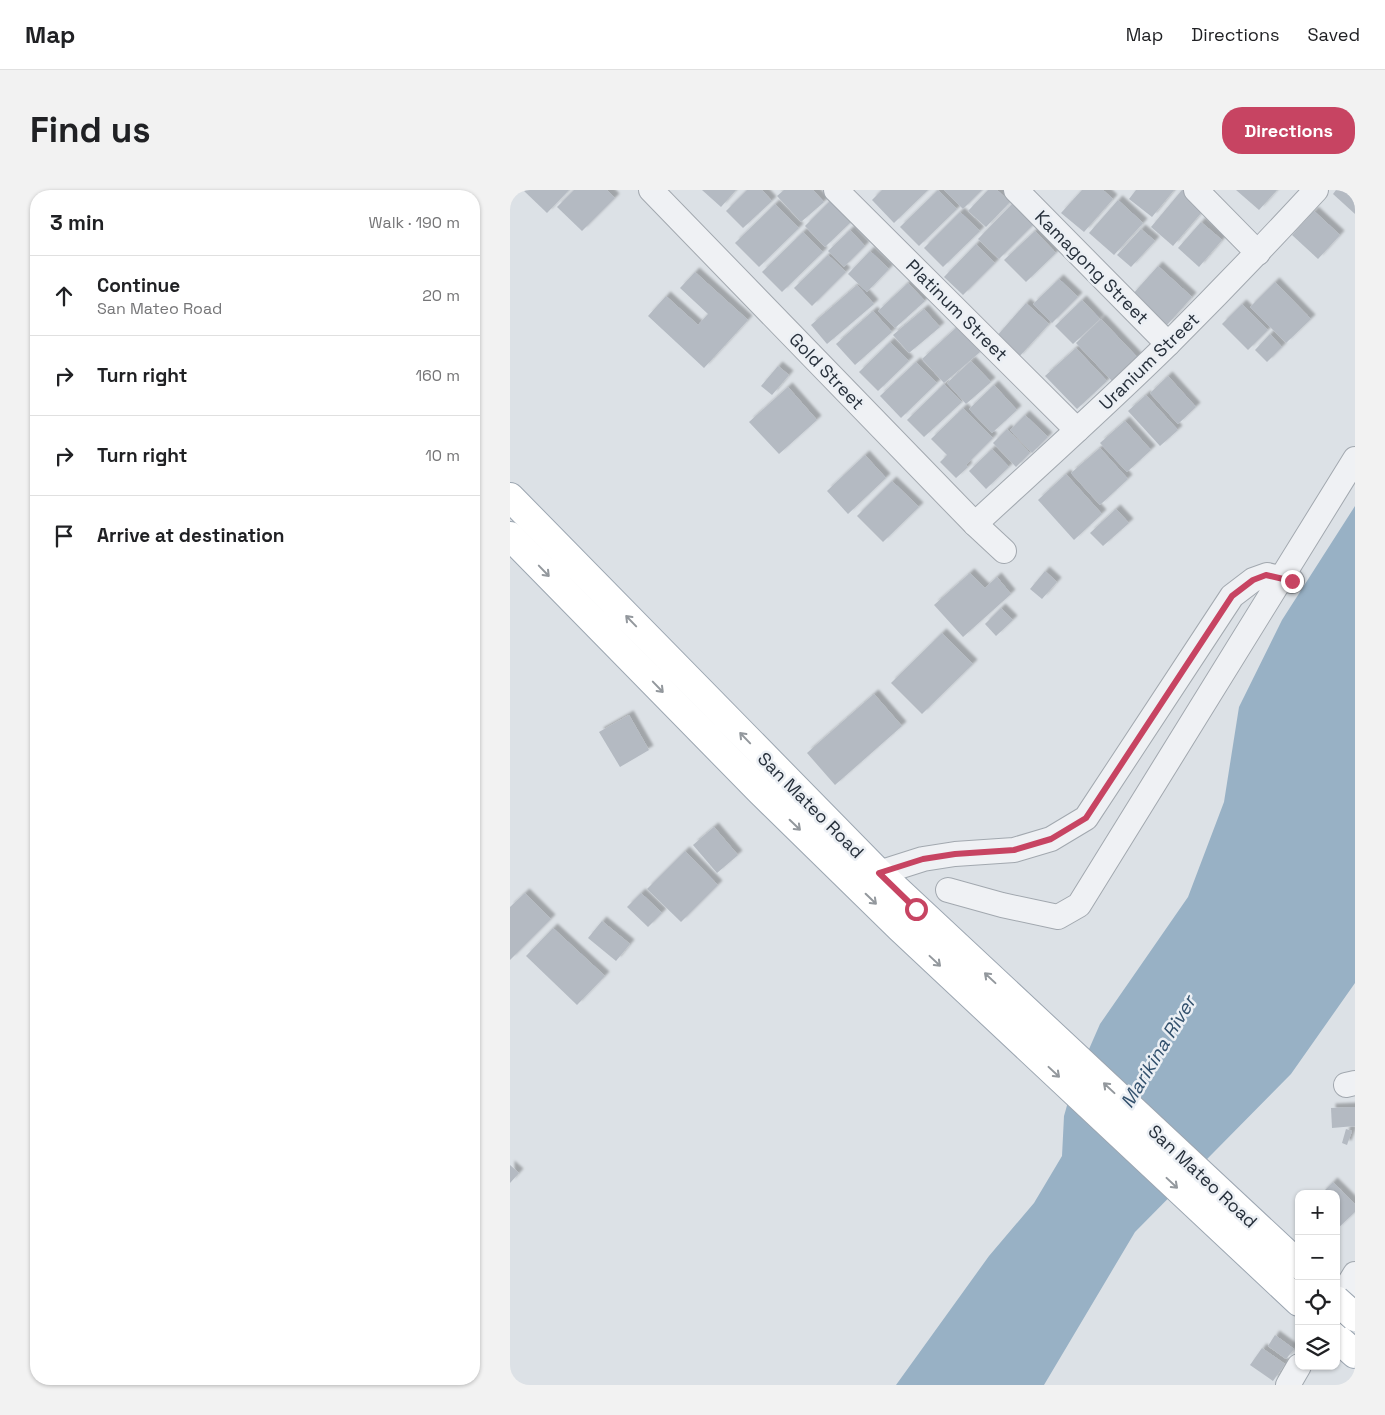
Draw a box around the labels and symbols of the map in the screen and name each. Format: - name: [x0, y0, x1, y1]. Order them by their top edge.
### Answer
- street label: Kamagong Street: [1030, 205, 1154, 329]
- street label: Platinum Street: [901, 254, 1013, 366]
- street label: Uranium Street: [1094, 307, 1204, 415]
- street label: Gold Street: [784, 328, 870, 414]
- one-way arrow: [538, 565, 550, 577]
- route end: [1281, 570, 1304, 593]
- one-way arrow: [625, 615, 637, 628]
- one-way arrow: [652, 681, 664, 693]
- one-way arrow: [739, 731, 751, 744]
- street label: San Mateo Road: [753, 747, 869, 863]
- one-way arrow: [789, 819, 801, 832]
- one-way arrow: [864, 893, 877, 905]
- route start: [905, 898, 928, 921]
- one-way arrow: [929, 955, 941, 967]
- one-way arrow: [984, 972, 997, 984]
- water label: Marikina River: [1115, 990, 1202, 1113]
- one-way arrow: [1047, 1066, 1060, 1078]
- one-way arrow: [1103, 1083, 1116, 1094]
- street label: San Mateo Road: [1144, 1120, 1262, 1232]
- one-way arrow: [1166, 1177, 1179, 1189]

